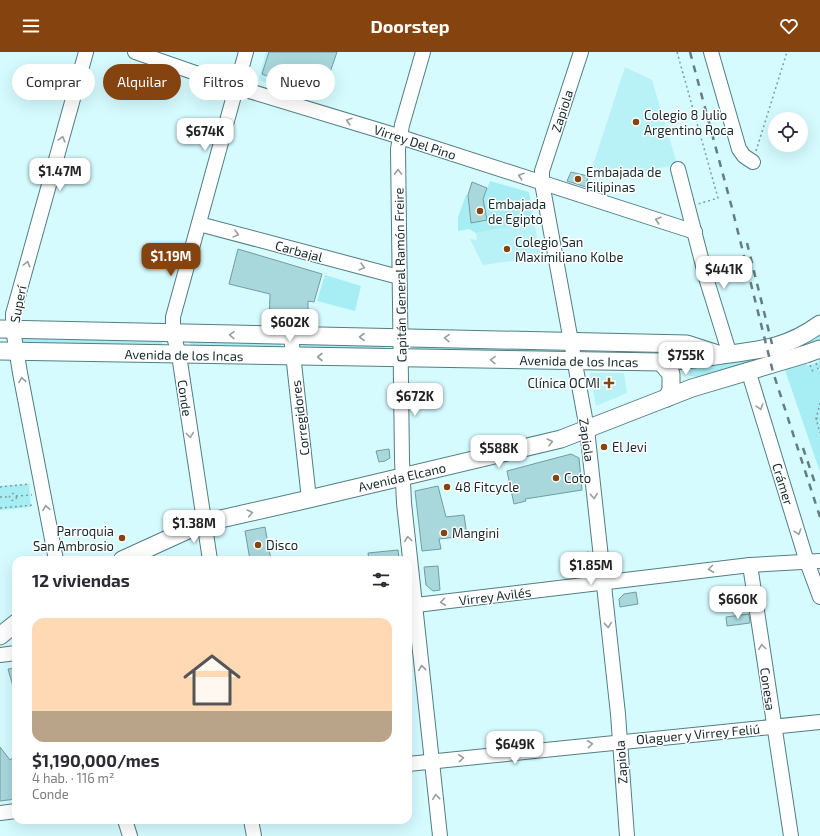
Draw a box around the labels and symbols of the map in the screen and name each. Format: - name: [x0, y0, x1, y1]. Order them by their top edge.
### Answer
- street label: Zapiola: [548, 88, 576, 134]
- place label: Colegio 8 Julio Argentino Roca: [644, 107, 734, 138]
- one-way arrow: [346, 117, 353, 126]
- marker: Colegio 8 Julio Argentino Roca: [631, 117, 641, 127]
- pin: $674K: [177, 118, 233, 152]
- street label: Virrey Del Pino: [372, 121, 458, 163]
- one-way arrow: [57, 135, 66, 142]
- pin: $1.47M: [27, 158, 93, 192]
- place label: Embajada de Filipinas: [586, 164, 662, 195]
- one-way arrow: [394, 169, 402, 175]
- one-way arrow: [518, 173, 525, 181]
- marker: Embajada de Filipinas: [573, 174, 583, 184]
- street label: Capitán General Ramón Freire: [390, 187, 410, 363]
- place label: Embajada de Egipto: [488, 196, 546, 227]
- marker: Embajada de Egipto: [475, 206, 485, 216]
- one-way arrow: [655, 217, 662, 225]
- one-way arrow: [233, 230, 239, 238]
- place label: Colegio San Maximiliano Kolbe: [515, 234, 623, 265]
- street label: Carbajal: [273, 237, 325, 265]
- pin: $1.19M: [138, 243, 204, 277]
- marker: Colegio San Maximiliano Kolbe: [502, 244, 512, 254]
- pin: $441K: [696, 256, 752, 290]
- one-way arrow: [22, 261, 31, 268]
- one-way arrow: [359, 263, 365, 271]
- street label: Superí: [7, 283, 30, 324]
- pin: $602K: [262, 309, 318, 343]
- one-way arrow: [229, 331, 235, 339]
- one-way arrow: [359, 333, 365, 341]
- one-way arrow: [444, 334, 450, 343]
- pin: $755K: [658, 342, 714, 376]
- street label: Avenida de los Incas: [124, 346, 244, 364]
- street label: Avenida de los Incas: [519, 352, 639, 370]
- one-way arrow: [317, 353, 323, 361]
- one-way arrow: [490, 356, 496, 364]
- place label: Clínica OCMI: [527, 375, 600, 391]
- one-way arrow: [18, 377, 26, 383]
- marker: Clínica OCMI: [603, 377, 615, 389]
- street label: Conde: [175, 379, 195, 417]
- street label: Corregidores: [287, 379, 313, 457]
- pin: $672K: [387, 383, 443, 417]
- one-way arrow: [755, 404, 763, 411]
- street label: Zapiola: [576, 417, 598, 463]
- one-way arrow: [185, 432, 194, 438]
- pin: $588K: [471, 435, 527, 469]
- one-way arrow: [546, 438, 553, 446]
- place label: El Jevi: [612, 439, 647, 455]
- marker: El Jevi: [599, 442, 609, 452]
- street label: Avenida Elcano: [357, 459, 447, 495]
- street label: Crámer: [769, 461, 797, 507]
- place label: Coto: [564, 470, 591, 486]
- marker: Coto: [551, 473, 561, 483]
- place label: 48 Fitcycle: [455, 479, 519, 495]
- marker: 48 Fitcycle: [442, 482, 452, 492]
- one-way arrow: [589, 493, 598, 499]
- one-way arrow: [42, 505, 51, 511]
- one-way arrow: [247, 509, 253, 517]
- pin: $1.38M: [161, 510, 227, 544]
- place label: Parroquia San Ambrosio: [33, 523, 114, 554]
- place label: Mangini: [452, 525, 499, 541]
- marker: Mangini: [439, 528, 449, 538]
- one-way arrow: [793, 528, 802, 535]
- marker: Parroquia San Ambrosio: [117, 533, 127, 543]
- one-way arrow: [404, 536, 413, 542]
- place label: Disco: [266, 537, 298, 553]
- marker: Disco: [253, 540, 263, 550]
- pin: $1.85M: [558, 552, 624, 586]
- one-way arrow: [708, 565, 715, 574]
- street label: Virrey Avilés: [458, 584, 532, 608]
- pin: $660K: [710, 586, 766, 620]
- one-way arrow: [440, 597, 447, 606]
- one-way arrow: [604, 622, 613, 628]
- one-way arrow: [758, 644, 767, 650]
- one-way arrow: [418, 665, 427, 671]
- street label: Conesa: [757, 667, 779, 711]
- street label: Olaguer y Virrey Feliú: [635, 721, 761, 747]
- pin: $649K: [487, 731, 543, 765]
- one-way arrow: [587, 740, 593, 749]
- street label: Zapiola: [611, 740, 631, 784]
- one-way arrow: [458, 754, 464, 763]
- one-way arrow: [431, 794, 440, 800]

